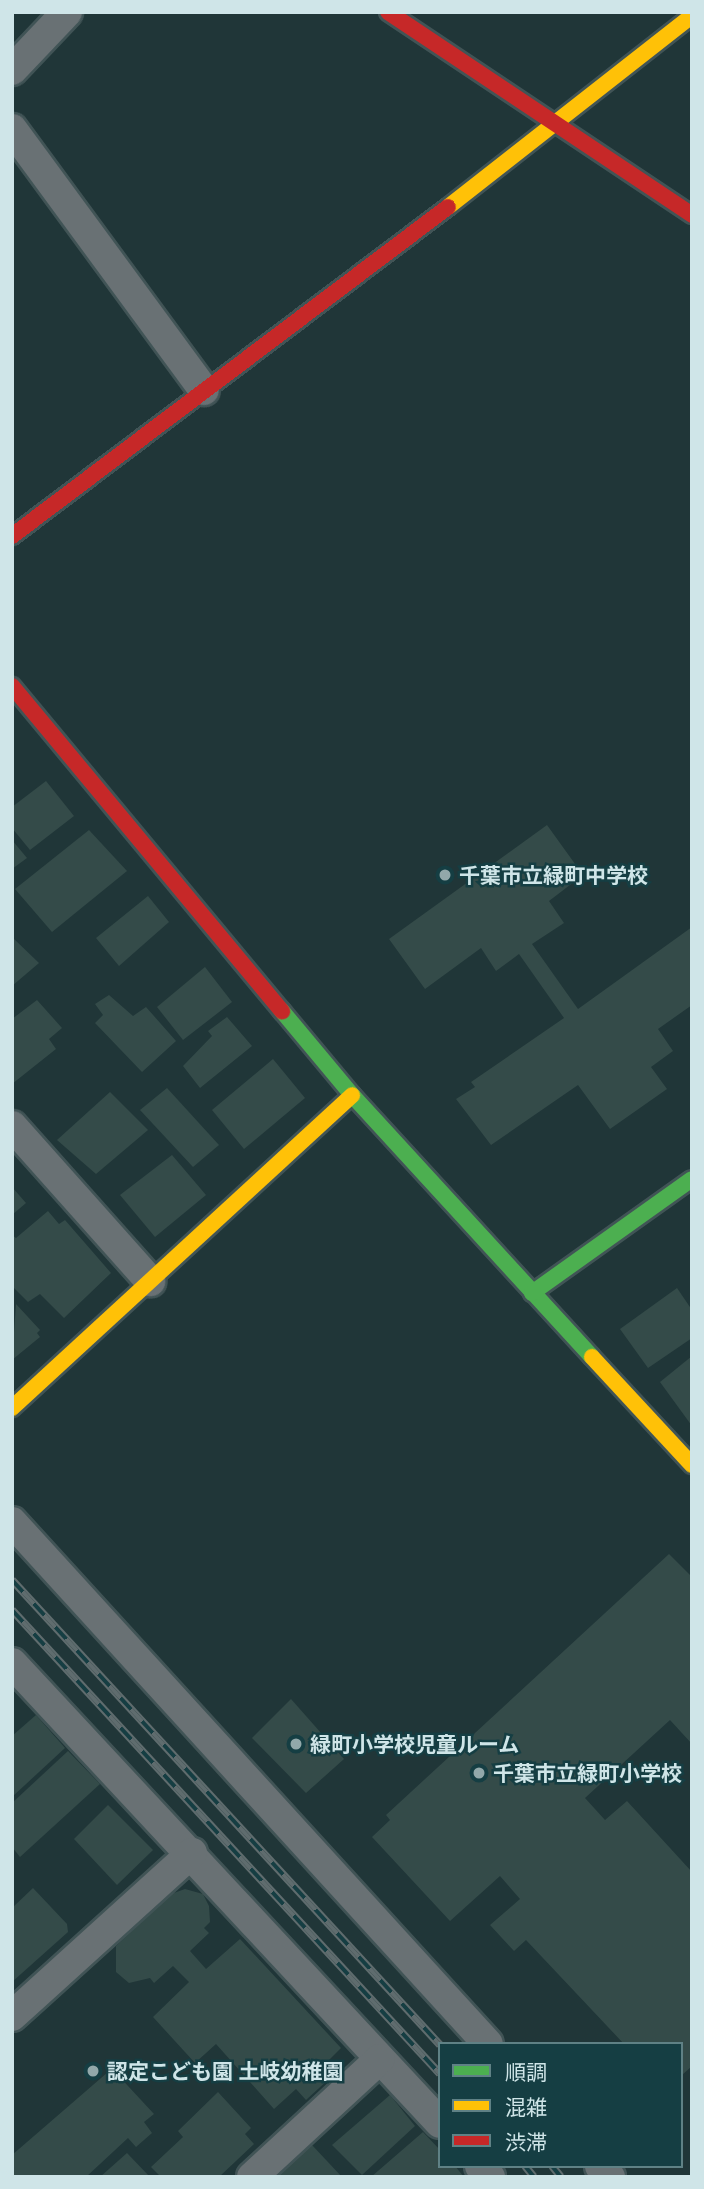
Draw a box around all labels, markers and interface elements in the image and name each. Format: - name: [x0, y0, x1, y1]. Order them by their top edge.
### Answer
- place label: 千葉市立緑町中学校: [459, 862, 648, 888]
- marker: 千葉市立緑町中学校: [437, 867, 453, 883]
- place label: 緑町小学校児童ルーム: [310, 1731, 520, 1757]
- marker: 緑町小学校児童ルーム: [288, 1736, 304, 1752]
- place label: 千葉市立緑町小学校: [493, 1760, 682, 1786]
- marker: 千葉市立緑町小学校: [471, 1765, 487, 1781]
- legend: [438, 2042, 683, 2168]
- place label: 認定こども園 土岐幼稚園: [107, 2058, 343, 2084]
- text: 順調: [505, 2058, 547, 2086]
- marker: 認定こども園 土岐幼稚園: [85, 2063, 101, 2079]
- text: 混雑: [505, 2093, 547, 2121]
- text: 渋滞: [505, 2128, 547, 2156]

